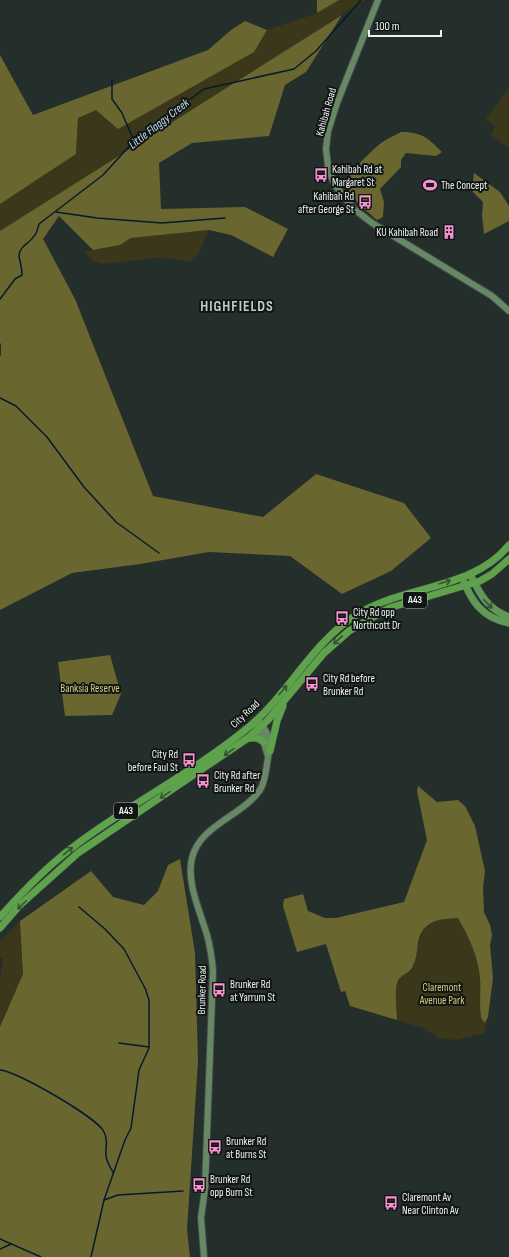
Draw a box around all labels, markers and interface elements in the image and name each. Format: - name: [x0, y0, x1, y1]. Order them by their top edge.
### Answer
- scale bar: [369, 12, 441, 38]
- text: 100 m: [375, 19, 400, 34]
- street label: Kahibah Road: [313, 86, 339, 138]
- water label: Little Flaggy Creek: [126, 95, 193, 152]
- place label: Kahibah Rd at Margaret St: [332, 163, 383, 189]
- bus stop icon: Kahibah Rd at Margaret St: [313, 167, 329, 183]
- sports icon: The Concept: [422, 177, 438, 193]
- place label: The Concept: [441, 179, 488, 192]
- place label: Kahibah Rd after George St: [298, 190, 355, 216]
- bus stop icon: Kahibah Rd after George St: [357, 194, 373, 210]
- building icon: KU Kahibah Road: [441, 224, 457, 240]
- place label: KU Kahibah Road: [376, 226, 438, 239]
- district label: HIGHFIELDS: [200, 297, 274, 316]
- one-way arrow: [438, 578, 451, 585]
- road number: A43: [403, 592, 427, 608]
- one-way arrow: [483, 599, 493, 609]
- place label: City Rd opp Northcott Dr: [353, 606, 400, 632]
- bus stop icon: City Rd opp Northcott Dr: [334, 610, 350, 626]
- one-way arrow: [332, 636, 343, 645]
- place label: City Rd before Brunker Rd: [323, 672, 375, 698]
- bus stop icon: City Rd before Brunker Rd: [304, 676, 320, 692]
- park label: Banksia Reserve: [60, 682, 120, 695]
- one-way arrow: [278, 685, 287, 696]
- street label: City Road: [228, 697, 263, 731]
- place label: City Rd before Faul St: [128, 748, 179, 774]
- one-way arrow: [224, 748, 235, 756]
- bus stop icon: City Rd before Faul St: [181, 752, 197, 768]
- place label: City Rd after Brunker Rd: [214, 769, 260, 795]
- bus stop icon: City Rd after Brunker Rd: [195, 773, 211, 789]
- one-way arrow: [160, 791, 171, 799]
- road number: A43: [114, 803, 138, 819]
- one-way arrow: [62, 847, 73, 856]
- one-way arrow: [17, 900, 26, 910]
- street label: Brunker Road: [195, 965, 209, 1015]
- place label: Brunker Rd at Yarrum St: [230, 978, 276, 1004]
- park label: Claremont Avenue Park: [419, 981, 465, 1007]
- bus stop icon: Brunker Rd at Yarrum St: [211, 982, 227, 998]
- place label: Brunker Rd at Burns St: [226, 1135, 267, 1161]
- bus stop icon: Brunker Rd at Burns St: [207, 1139, 223, 1155]
- place label: Brunker Rd opp Burn St: [210, 1173, 253, 1199]
- bus stop icon: Brunker Rd opp Burn St: [191, 1177, 207, 1193]
- place label: Claremont Av Near Clinton Av: [402, 1191, 459, 1217]
- bus stop icon: Claremont Av Near Clinton Av: [383, 1195, 399, 1211]

